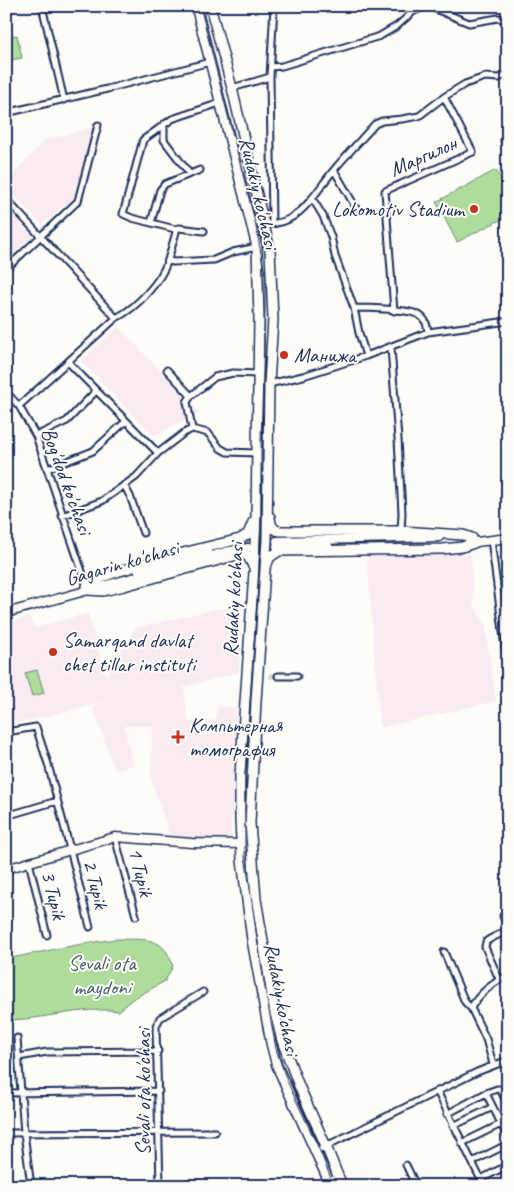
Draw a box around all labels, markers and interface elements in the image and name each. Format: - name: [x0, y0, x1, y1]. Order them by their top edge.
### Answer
- street label: Маргилон: [385, 129, 462, 182]
- street label: Rudakiy ko'chasi: [234, 135, 285, 254]
- place label: Lokomotiv Stadium: [332, 196, 466, 222]
- marker: Lokomotiv Stadium: [468, 203, 480, 215]
- place label: Манижа: [294, 342, 358, 368]
- marker: Манижа: [278, 349, 290, 361]
- street label: Bog'dod ko'chasi: [36, 424, 99, 541]
- street label: Gagarin ko'chasi: [63, 534, 184, 592]
- street label: Rudakiy ko'chasi: [217, 538, 249, 657]
- place label: Samarqand davlat chet tillar instituti: [63, 627, 198, 677]
- marker: Samarqand davlat chet tillar instituti: [47, 646, 59, 658]
- place label: Компьтерная томография: [189, 712, 284, 762]
- marker: Компьтерная томография: [171, 730, 185, 744]
- street label: 1 Tupik: [122, 845, 160, 900]
- street label: 2 Tupik: [77, 857, 115, 912]
- street label: 3 Tupik: [35, 868, 73, 923]
- street label: Rudakiy ko'chasi: [258, 941, 306, 1060]
- park label: Sevali ota maydoni: [68, 950, 137, 1000]
- street label: Sevali ota ko'chasi: [130, 1025, 156, 1156]

